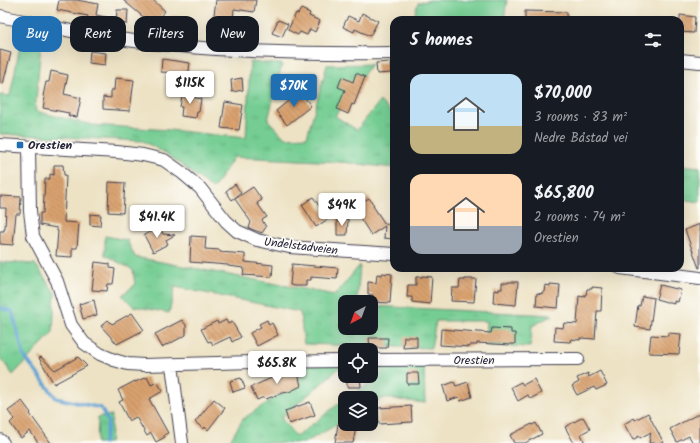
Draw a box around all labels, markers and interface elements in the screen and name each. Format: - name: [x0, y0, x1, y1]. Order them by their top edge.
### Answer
- chip: Buy: [12, 16, 62, 52]
- chip: Rent: [70, 16, 126, 52]
- chip: Filters: [134, 16, 198, 52]
- chip: New: [206, 16, 259, 52]
- text: 5 homes: [410, 27, 473, 54]
- icon: filters: [642, 29, 664, 51]
- pin: $115K: [162, 71, 218, 105]
- text: $115K: [175, 73, 205, 94]
- pin: $70K: [270, 74, 318, 108]
- text: $70K: [280, 76, 308, 97]
- text: $70,000: [534, 80, 591, 107]
- icon: home: [442, 90, 490, 138]
- text: 3 rooms · 83 m²: [534, 107, 627, 128]
- text: Nedre Båstad vei: [534, 128, 628, 149]
- place label: Orestien: [28, 136, 73, 155]
- marker: Orestien: [15, 140, 25, 150]
- text: $65,800: [534, 180, 594, 207]
- icon: home: [442, 190, 490, 238]
- pin: $49K: [318, 193, 366, 227]
- text: $49K: [327, 195, 357, 216]
- pin: $41.4K: [124, 205, 190, 239]
- text: $41.4K: [139, 207, 175, 228]
- text: 2 rooms · 74 m²: [534, 207, 625, 228]
- text: Orestien: [534, 228, 579, 249]
- street label: Undelstadveien: [263, 233, 339, 260]
- north arrow: [338, 295, 378, 335]
- map controls: [338, 295, 378, 431]
- button: locate: [338, 343, 378, 383]
- pin: $65.8K: [244, 351, 310, 385]
- street label: Orestien: [453, 351, 495, 370]
- text: $65.8K: [257, 353, 297, 374]
- button: layers: [338, 391, 378, 431]

